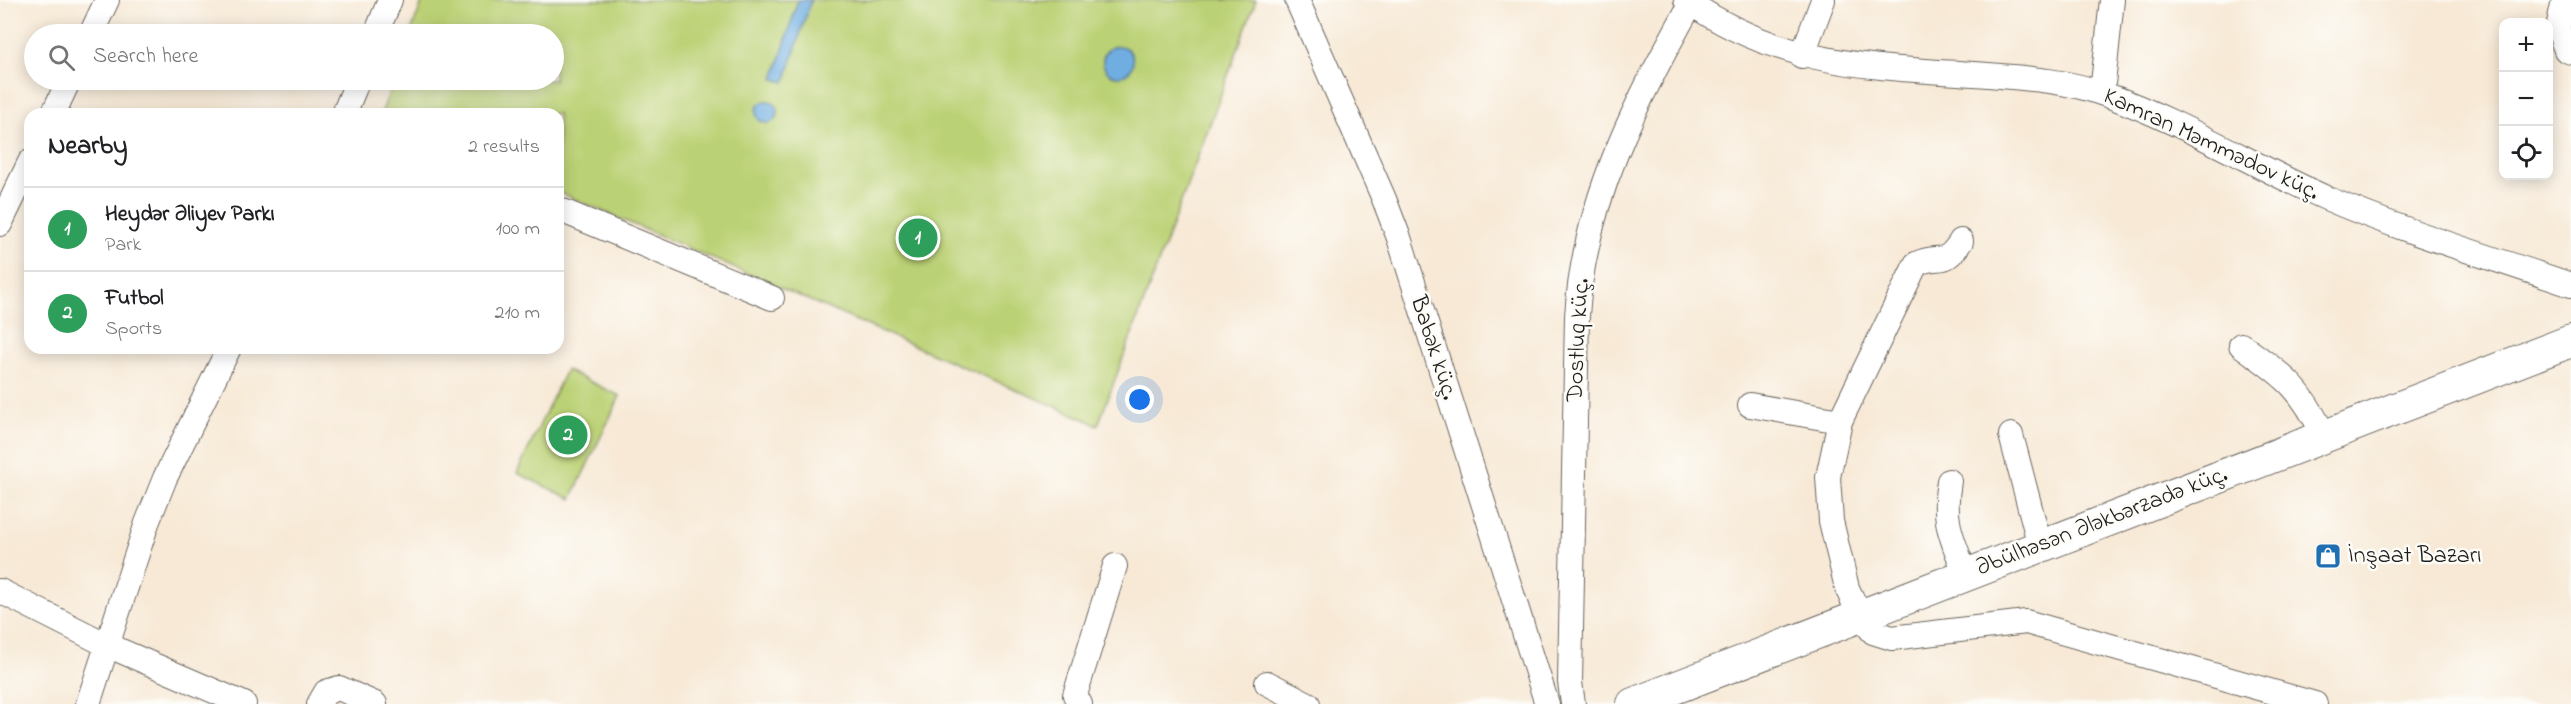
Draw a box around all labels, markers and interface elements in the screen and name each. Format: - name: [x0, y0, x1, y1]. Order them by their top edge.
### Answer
- map controls: [2499, 18, 2553, 180]
- button: +: [2499, 18, 2553, 72]
- search box: [24, 24, 564, 90]
- icon: search: [45, 41, 78, 74]
- text: Search here: [93, 41, 198, 73]
- button: −: [2499, 72, 2553, 126]
- street label: Kamran Məmmədov küç.: [2097, 80, 2325, 210]
- button: locate: [2499, 126, 2553, 180]
- text: Nearby: [48, 128, 127, 166]
- text: 2 results: [468, 133, 540, 162]
- text: Heydər Əliyev Parkı: [105, 199, 275, 231]
- text: 1: [64, 215, 71, 244]
- text: 100 m: [496, 215, 540, 244]
- pin: 1: [898, 216, 938, 260]
- text: Park: [105, 231, 141, 260]
- street label: Dostluq küç.: [1558, 277, 1600, 404]
- text: Futbol: [105, 283, 164, 315]
- street label: Babək küç.: [1399, 290, 1466, 405]
- text: 2: [63, 299, 72, 328]
- text: 210 m: [495, 299, 540, 328]
- text: Sports: [105, 315, 162, 344]
- your location: [1125, 385, 1154, 414]
- pin: 2: [548, 412, 588, 458]
- street label: Əbülhəsən Ələkbərzadə küç.: [1971, 458, 2233, 586]
- place label: İnşaat Bazarı: [2348, 539, 2482, 574]
- shop icon: İnşaat Bazarı: [2313, 541, 2343, 571]

